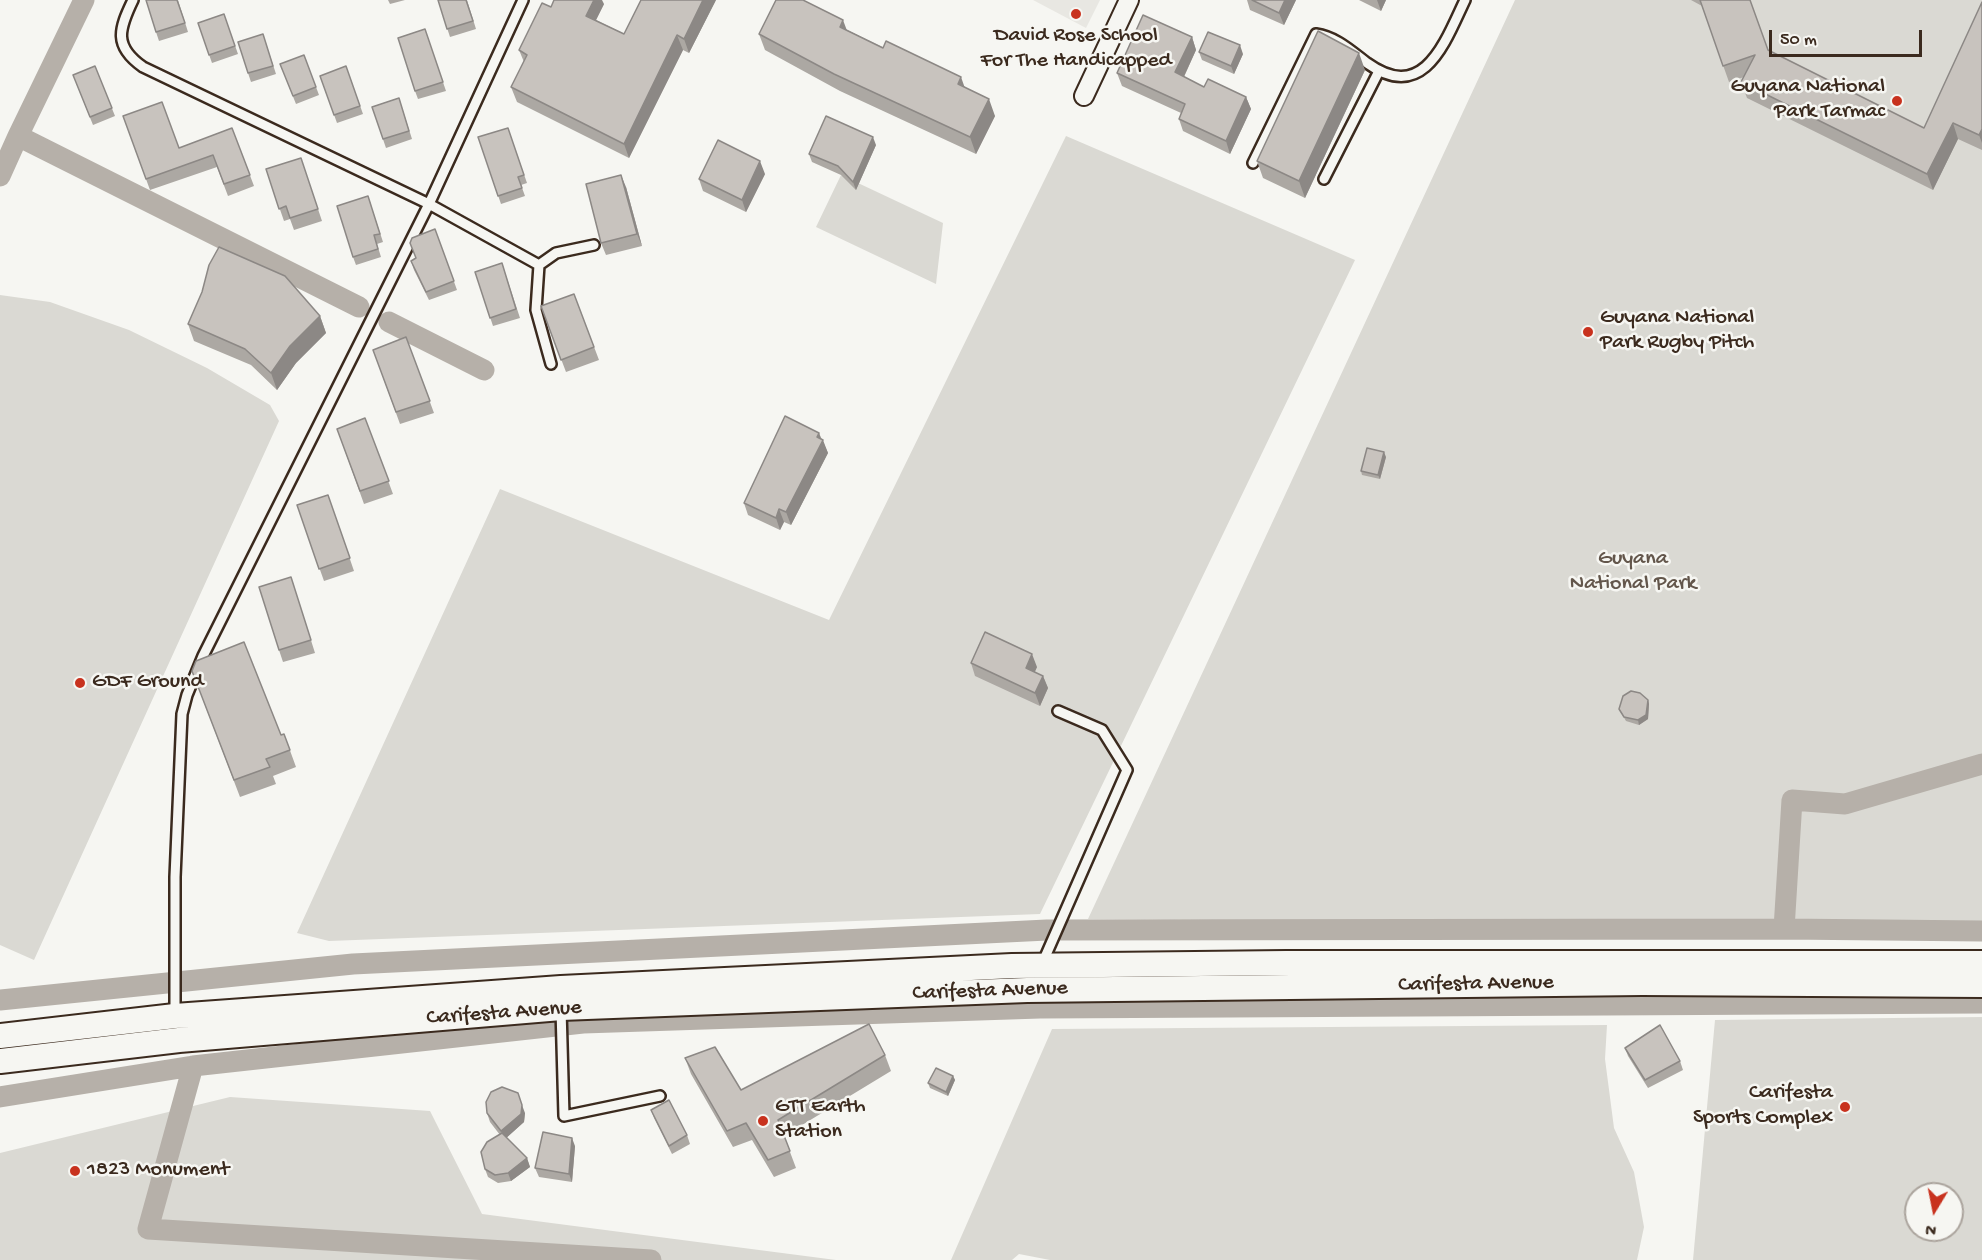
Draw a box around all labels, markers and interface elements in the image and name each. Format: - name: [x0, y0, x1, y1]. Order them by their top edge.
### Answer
- marker: David Rose School For The Handicapped: [1069, 7, 1083, 21]
- scale bar: [1772, 18, 1925, 56]
- place label: David Rose School For The Handicapped: [980, 24, 1172, 76]
- text: 50 m: [1780, 30, 1817, 51]
- place label: Guyana National Park Tarmac: [1731, 75, 1885, 126]
- marker: Guyana National Park Tarmac: [1890, 94, 1904, 108]
- place label: Guyana National Park Rugby Pitch: [1600, 306, 1754, 358]
- marker: Guyana National Park Rugby Pitch: [1581, 325, 1595, 339]
- park label: Guyana National Park: [1570, 547, 1696, 598]
- place label: GDF Ground: [92, 670, 203, 696]
- marker: GDF Ground: [73, 676, 87, 690]
- street label: Carifesta Avenue: [1398, 970, 1554, 1000]
- street label: Carifesta Avenue: [912, 976, 1068, 1008]
- street label: Carifesta Avenue: [426, 995, 582, 1033]
- place label: Carifesta Sports Complex: [1693, 1081, 1833, 1132]
- place label: GTT Earth Station: [775, 1095, 866, 1146]
- marker: Carifesta Sports Complex: [1838, 1100, 1852, 1114]
- marker: GTT Earth Station: [756, 1114, 770, 1128]
- place label: 1823 Monument: [87, 1158, 229, 1184]
- marker: 1823 Monument: [68, 1164, 82, 1178]
- north arrow: [1904, 1182, 1964, 1242]
- text: N: [1924, 1218, 1938, 1239]

